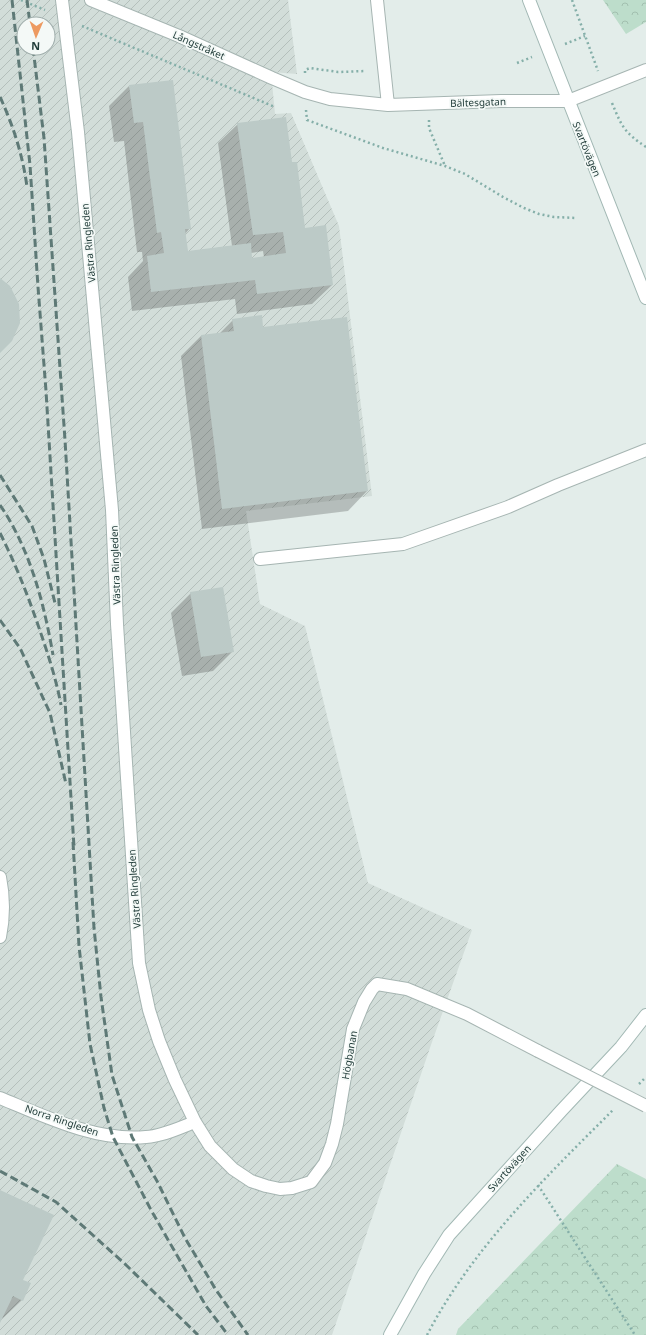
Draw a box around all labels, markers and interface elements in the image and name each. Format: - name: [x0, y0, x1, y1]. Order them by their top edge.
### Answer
- north arrow: [16, 16, 56, 56]
- street label: Långstråket: [171, 27, 228, 63]
- text: N: [31, 39, 40, 54]
- street label: Bältesgatan: [450, 94, 506, 110]
- street label: Svartövägen: [570, 119, 604, 179]
- street label: Västra Ringleden: [78, 203, 98, 283]
- street label: Västra Ringleden: [107, 525, 123, 605]
- street label: Västra Ringleden: [124, 849, 144, 929]
- street label: Högbanan: [338, 1029, 360, 1081]
- street label: Norra Ringleden: [23, 1101, 101, 1139]
- street label: Svartövägen: [484, 1142, 534, 1194]

